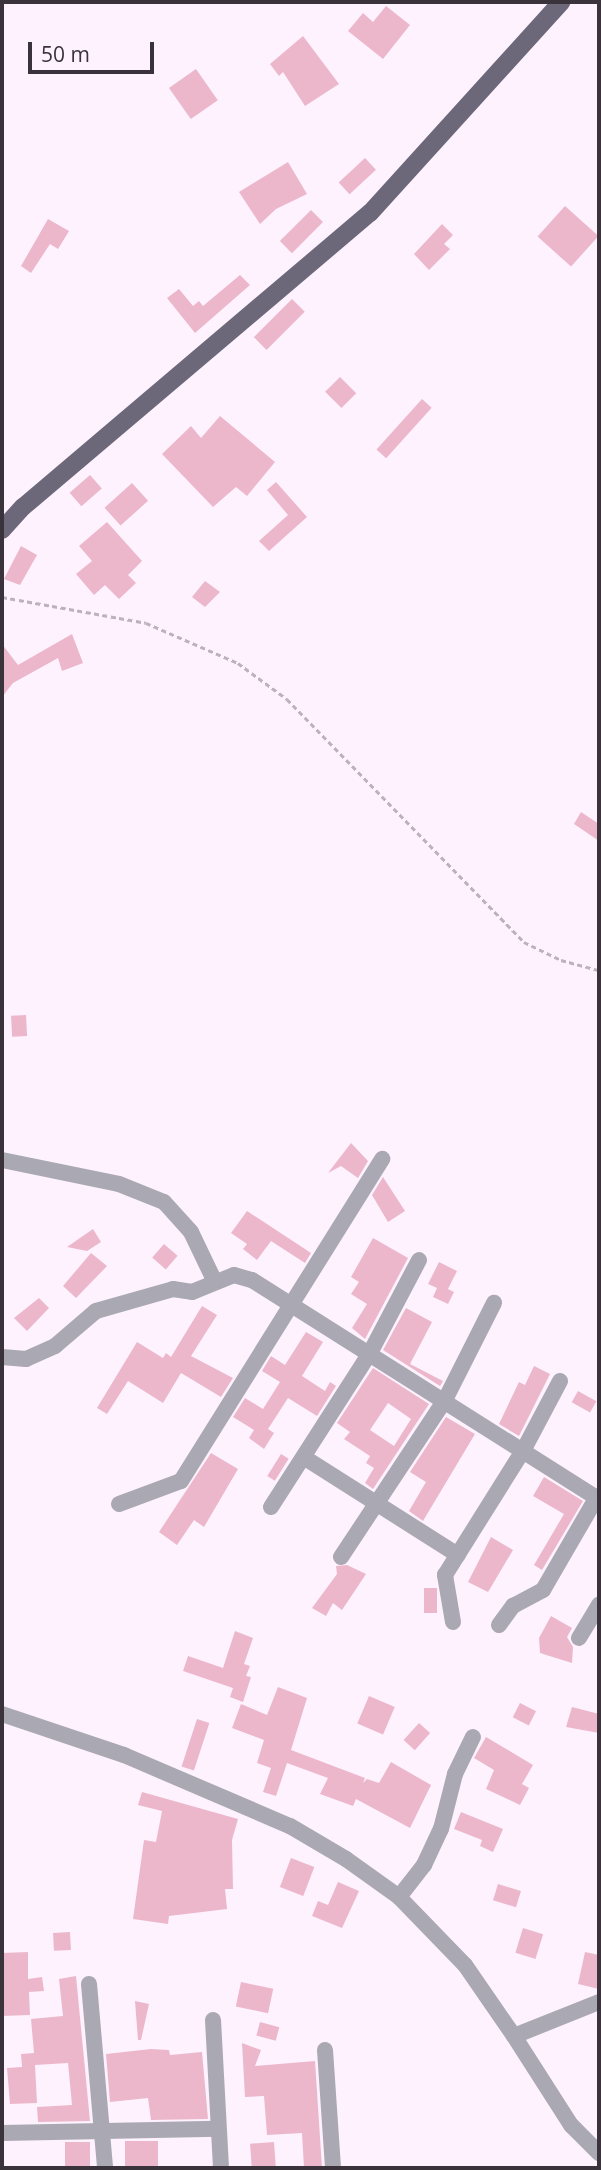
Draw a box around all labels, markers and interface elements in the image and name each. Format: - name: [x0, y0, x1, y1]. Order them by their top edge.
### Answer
- scale bar: [32, 28, 158, 72]
- text: 50 m: [41, 40, 90, 68]

